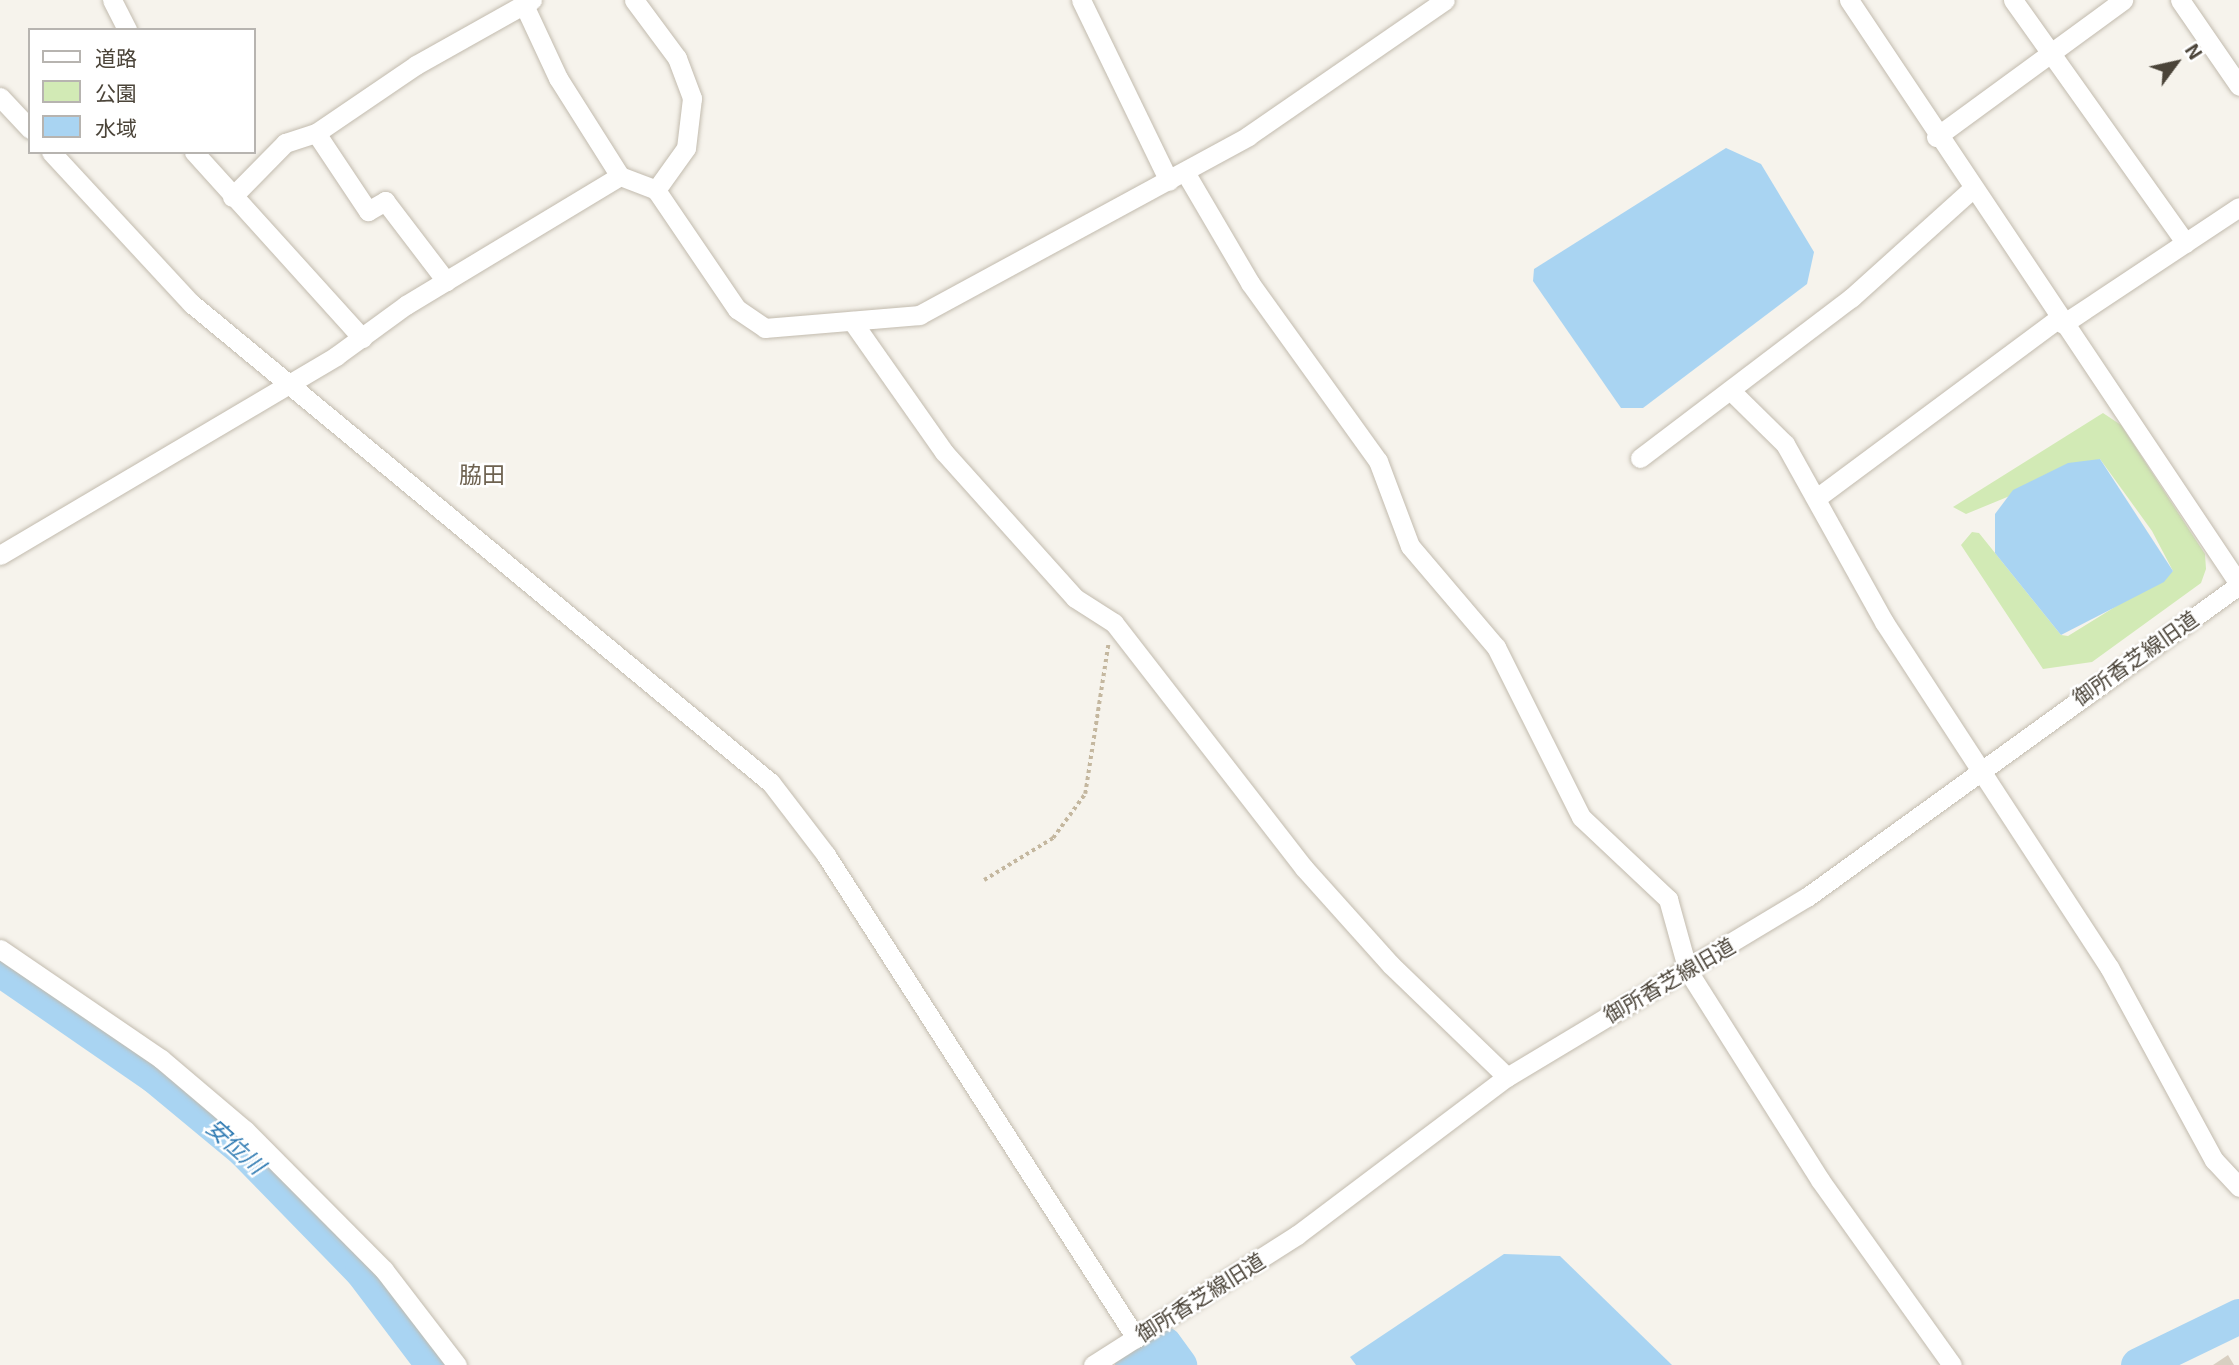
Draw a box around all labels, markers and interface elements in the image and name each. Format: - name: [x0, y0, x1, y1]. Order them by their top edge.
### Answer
- legend: [28, 28, 256, 154]
- north arrow: [2141, 28, 2211, 98]
- text: N: [2181, 39, 2207, 63]
- text: 道路: [95, 45, 137, 70]
- text: 公園: [95, 80, 137, 105]
- text: 水域: [95, 115, 137, 140]
- district label: 脇田: [459, 460, 505, 488]
- street label: 御所香芝線旧道: [2068, 606, 2202, 710]
- street label: 御所香芝線旧道: [1599, 932, 1739, 1028]
- water label: 安位川: [201, 1113, 271, 1179]
- street label: 御所香芝線旧道: [1131, 1247, 1269, 1347]

